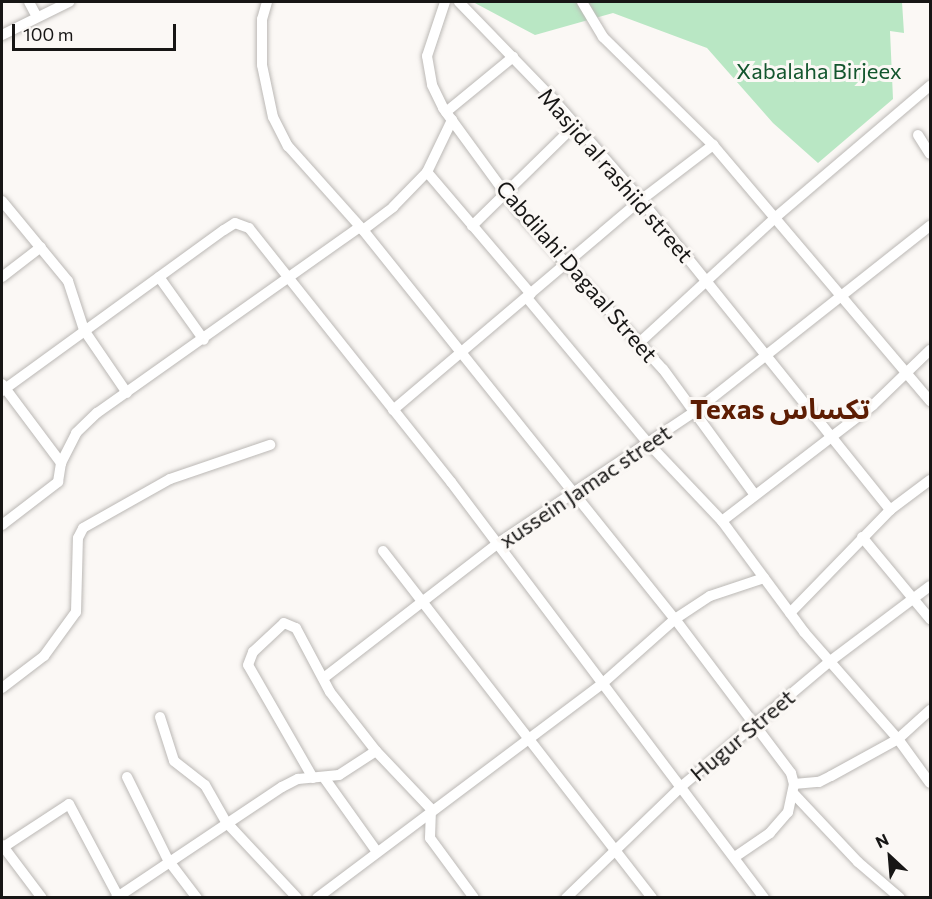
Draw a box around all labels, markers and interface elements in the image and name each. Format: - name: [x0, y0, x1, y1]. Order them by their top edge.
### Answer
- scale bar: [15, 12, 178, 50]
- text: 100 m: [23, 23, 73, 45]
- park label: Xabalaha Birjeex: [736, 58, 902, 84]
- street label: Masjid al rashiid street: [533, 82, 699, 268]
- street label: Cabdilahi Dagaal Street: [491, 175, 663, 367]
- district label: Texas تكساس: [690, 391, 870, 425]
- street label: xussein Jamac street: [494, 419, 676, 553]
- street label: Hugur Street: [684, 684, 800, 786]
- north arrow: [860, 827, 920, 887]
- text: N: [872, 829, 891, 852]

